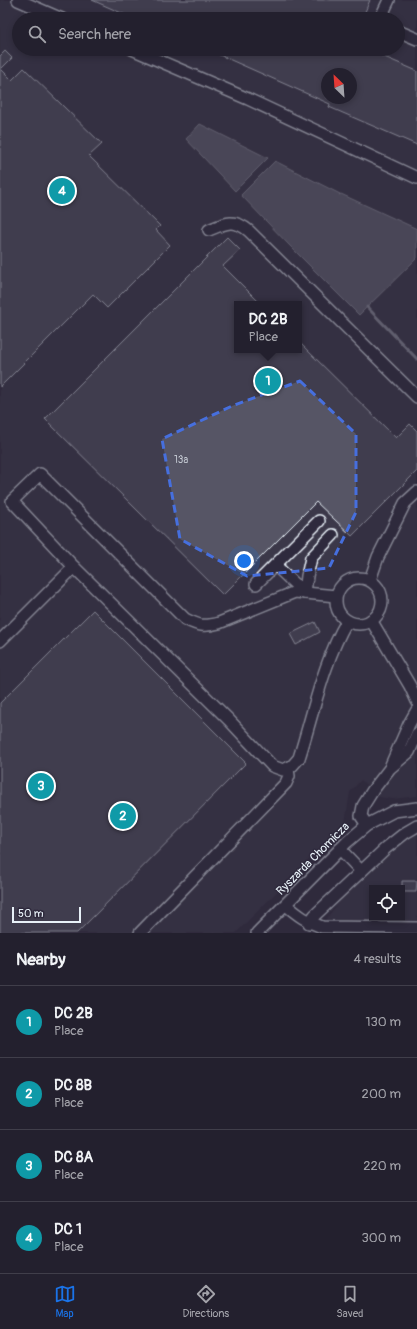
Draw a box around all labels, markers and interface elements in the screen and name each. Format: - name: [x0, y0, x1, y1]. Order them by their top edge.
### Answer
- search box: [12, 12, 405, 56]
- icon: search: [26, 23, 48, 45]
- text: Search here: [58, 25, 131, 44]
- north arrow: [321, 68, 357, 104]
- pin: 4: [49, 176, 75, 206]
- popup: [234, 301, 302, 353]
- text: DC 2B: [249, 310, 287, 329]
- text: Place: [249, 329, 278, 345]
- pin: 1: [255, 366, 281, 396]
- house number: 13a: [174, 454, 188, 466]
- your location: [234, 551, 254, 571]
- pin: 3: [28, 771, 54, 801]
- pin: 2: [110, 801, 136, 831]
- street label: Ryszarda Chomicza: [273, 819, 353, 899]
- map controls: [369, 885, 405, 921]
- button: locate: [369, 885, 405, 921]
- scale bar: [12, 905, 81, 924]
- text: 50 m: [18, 907, 44, 920]
- text: Nearby: [16, 949, 65, 970]
- text: 4 results: [354, 951, 401, 967]
- text: DC 2B: [54, 1004, 93, 1023]
- text: 1: [26, 1014, 32, 1030]
- text: 130 m: [365, 1014, 401, 1030]
- text: Place: [54, 1023, 83, 1039]
- text: DC 8B: [54, 1076, 92, 1095]
- text: 2: [25, 1086, 33, 1102]
- text: 200 m: [362, 1086, 401, 1102]
- text: Place: [54, 1095, 83, 1111]
- text: DC 8A: [54, 1148, 93, 1167]
- text: 3: [25, 1158, 33, 1174]
- text: 220 m: [363, 1158, 401, 1174]
- text: Place: [54, 1167, 83, 1183]
- text: DC 1: [54, 1220, 82, 1239]
- text: 4: [25, 1230, 33, 1246]
- text: 300 m: [362, 1230, 401, 1246]
- text: Place: [54, 1239, 83, 1255]
- tab: Map: [54, 1283, 76, 1320]
- tab: Directions: [183, 1283, 229, 1320]
- tab: Saved: [336, 1283, 363, 1320]

